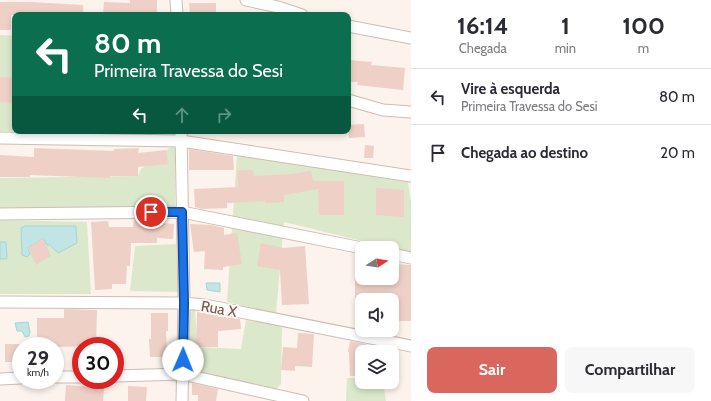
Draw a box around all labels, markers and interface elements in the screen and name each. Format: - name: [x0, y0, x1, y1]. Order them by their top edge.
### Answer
- text: 16:14: [457, 11, 509, 40]
- text: 1: [561, 11, 570, 40]
- text: 100: [622, 11, 665, 40]
- text: 80 m: [94, 26, 161, 60]
- icon: left: [28, 28, 80, 80]
- text: Chegada: [459, 40, 507, 56]
- text: min: [555, 40, 576, 56]
- text: m: [638, 40, 649, 56]
- text: Primeira Travessa do Sesi: [94, 60, 283, 82]
- text: Vire à esquerda: [461, 80, 560, 98]
- icon: left: [427, 86, 449, 108]
- text: 80 m: [659, 88, 695, 106]
- text: Primeira Travessa do Sesi: [461, 98, 598, 114]
- icon: left: [129, 104, 151, 126]
- icon: ahead: [171, 104, 193, 126]
- icon: right: [213, 104, 235, 126]
- icon: arrive: [427, 142, 449, 164]
- text: Chegada ao destino: [461, 144, 588, 162]
- text: 20 m: [660, 144, 695, 162]
- pin: [134, 195, 168, 229]
- icon: arrive: [140, 201, 162, 223]
- north arrow: [355, 241, 399, 285]
- map controls: [355, 241, 399, 389]
- button: sound: [355, 293, 399, 337]
- street label: Rua X: [200, 297, 238, 321]
- speed limit sign: 30: [72, 337, 124, 389]
- position arrow: [162, 339, 204, 381]
- button: layers: [355, 345, 399, 389]
- text: 29: [27, 346, 49, 370]
- button: Sair: [427, 347, 557, 393]
- button: Compartilhar: [565, 347, 695, 393]
- text: km/h: [27, 366, 49, 379]

